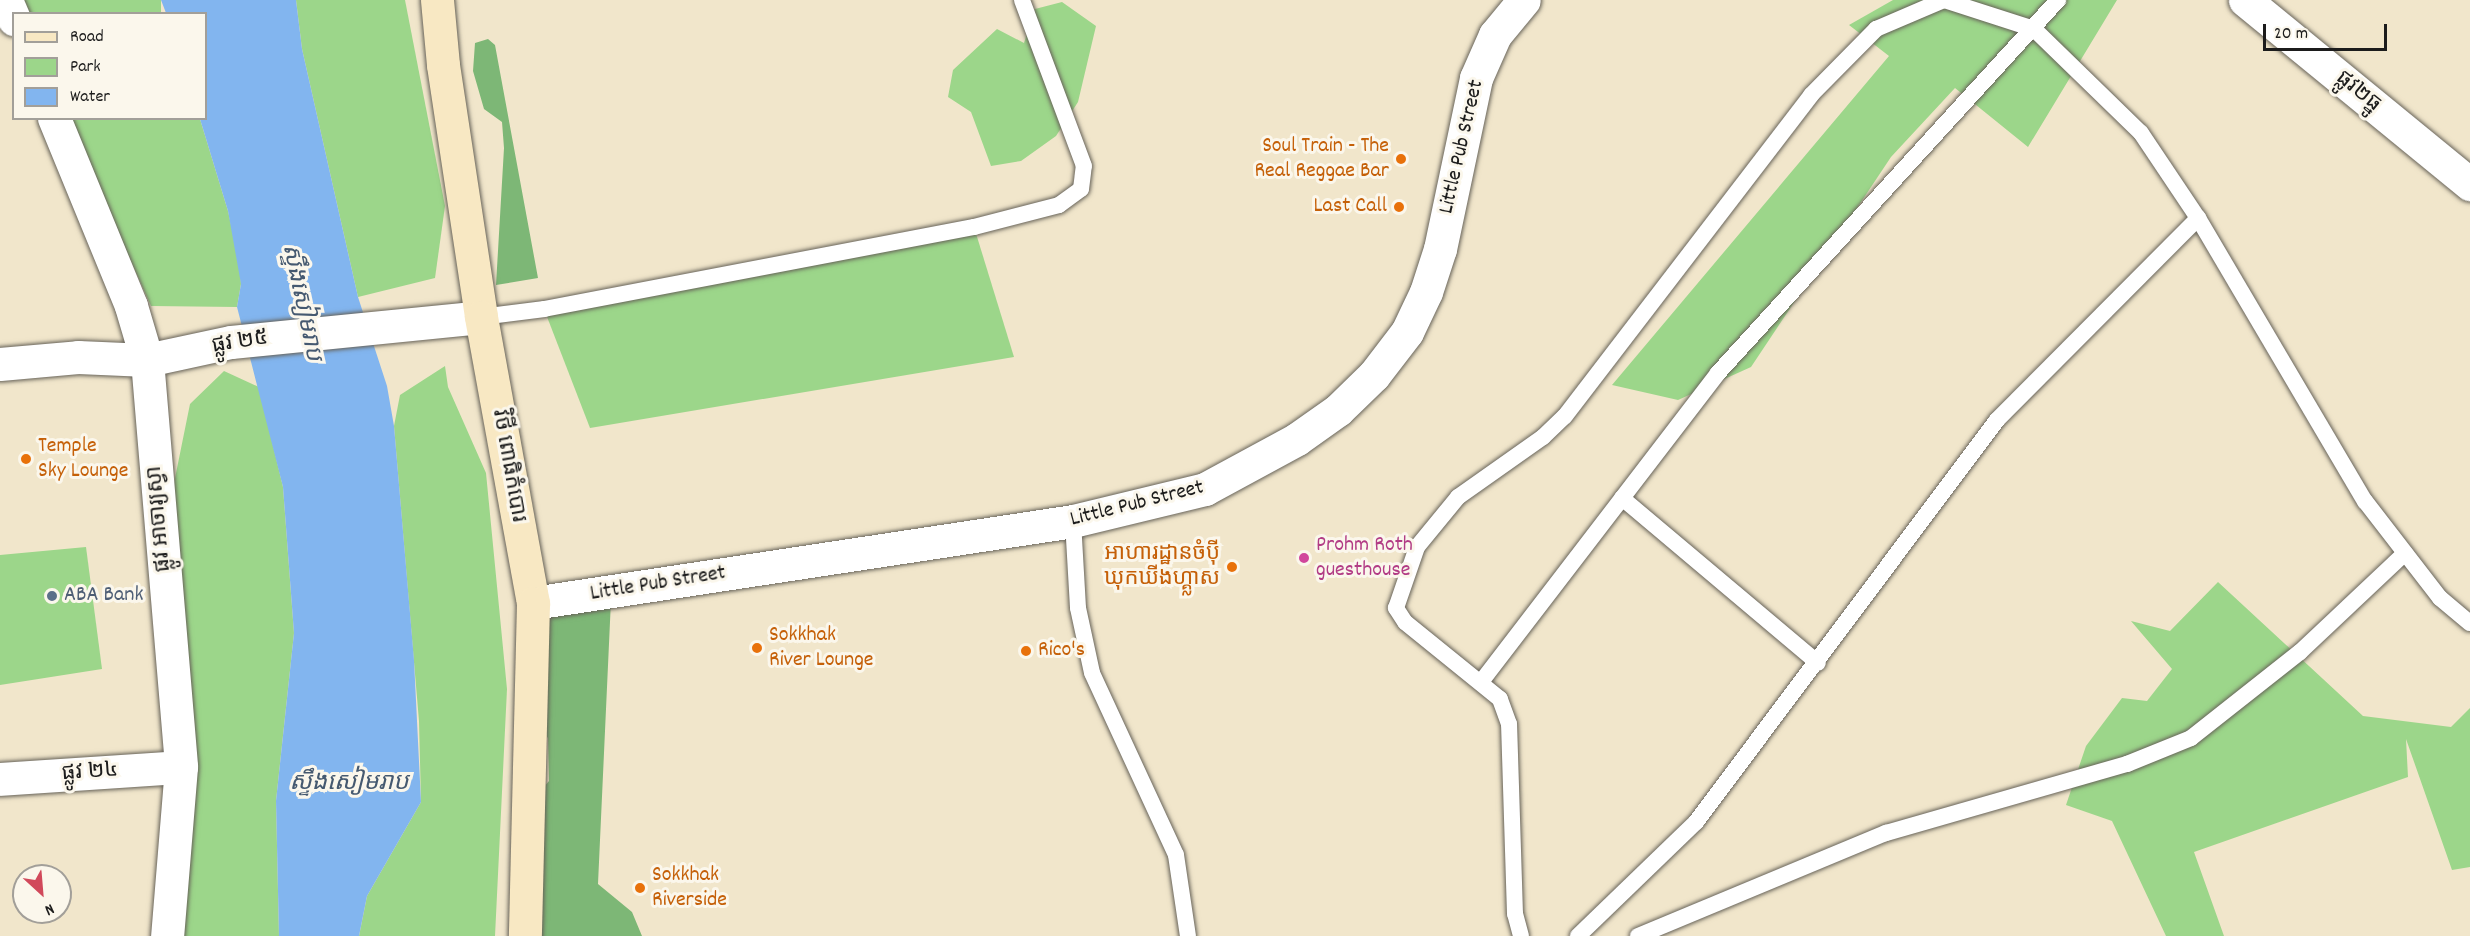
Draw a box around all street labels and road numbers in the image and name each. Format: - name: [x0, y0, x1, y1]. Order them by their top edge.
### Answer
- street label: ផ្លូវ២ធ្នូ: [2330, 65, 2386, 119]
- street label: Little Pub Street: [1434, 77, 1490, 217]
- street label: ផ្លូវ ២៥: [210, 326, 270, 360]
- street label: វិថី ពោធិកំបោរ: [485, 408, 531, 524]
- street label: ផ្លូវ អាចារ្យស្វា: [142, 465, 178, 573]
- street label: Little Pub Street: [1067, 475, 1207, 533]
- street label: Little Pub Street: [588, 560, 728, 608]
- street label: ផ្លូវ ២៤: [61, 758, 119, 788]

